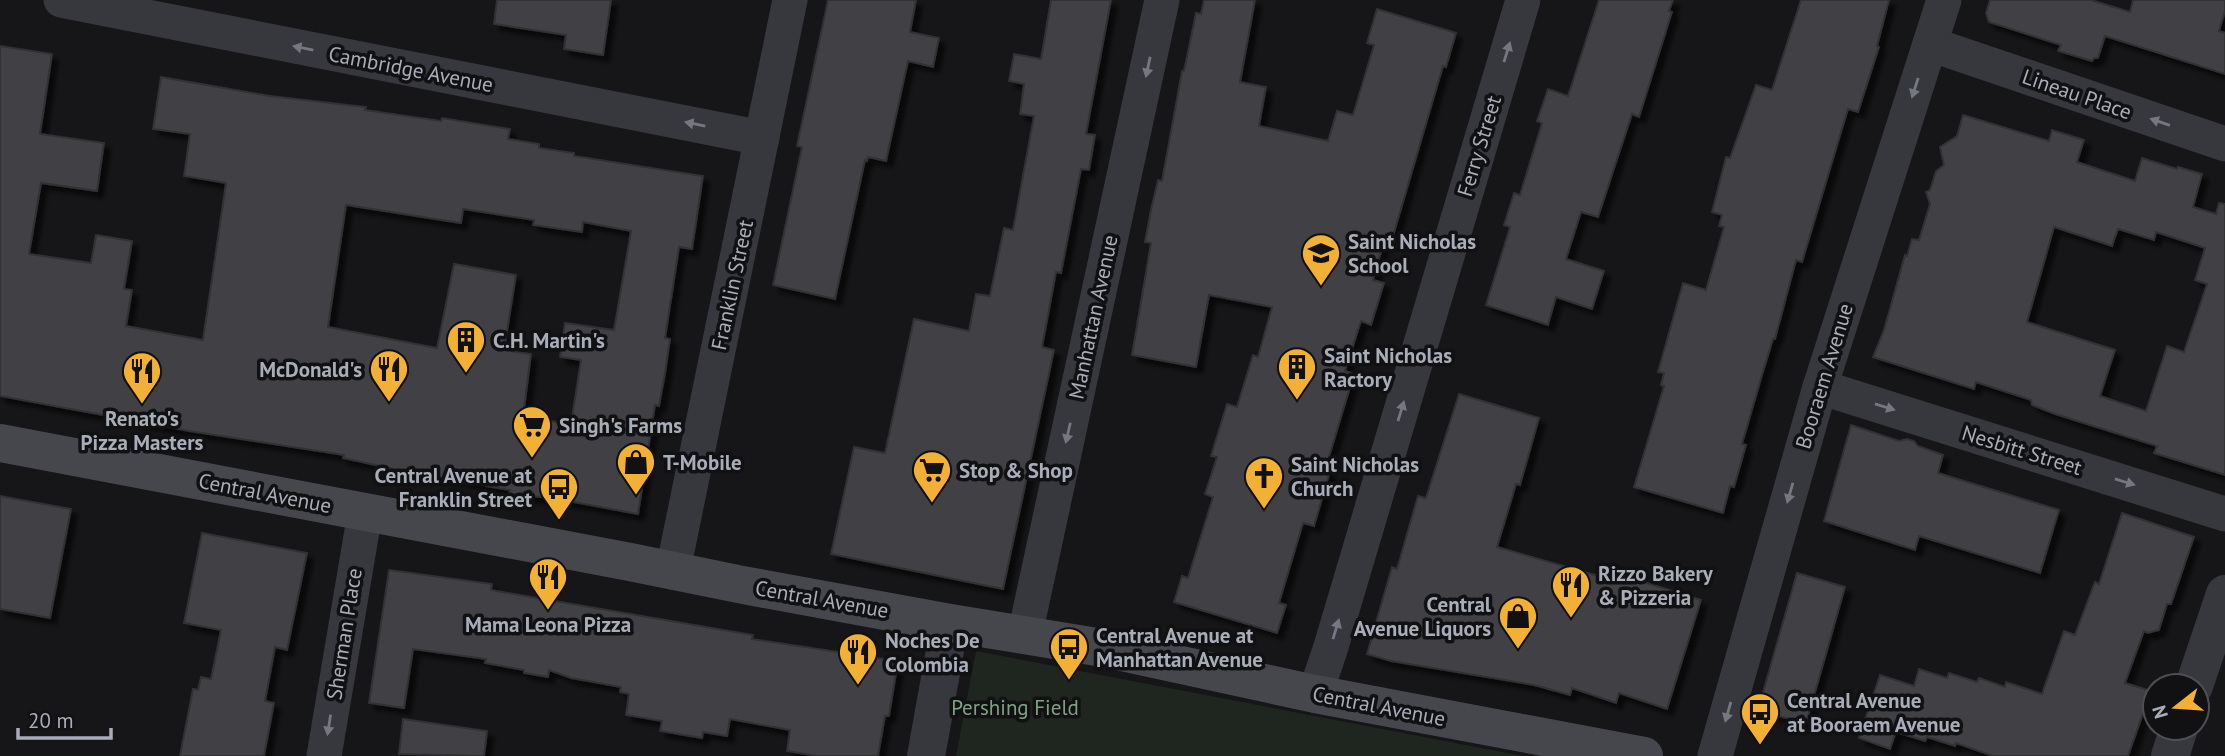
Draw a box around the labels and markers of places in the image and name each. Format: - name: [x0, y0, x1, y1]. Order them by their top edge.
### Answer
- place label: Saint Nicholas School: [1348, 228, 1476, 279]
- school or university icon: Saint Nicholas School: [1300, 232, 1342, 287]
- building icon: C.H. Martin's: [445, 319, 487, 374]
- place label: C.H. Martin's: [493, 327, 605, 354]
- place label: Saint Nicholas Ractory: [1324, 342, 1452, 393]
- building icon: Saint Nicholas Ractory: [1276, 346, 1318, 401]
- restaurant icon: McDonald's: [368, 348, 410, 403]
- restaurant icon: Renato's Pizza Masters: [121, 350, 163, 405]
- place label: McDonald's: [259, 356, 362, 383]
- supermarket icon: Singh's Farms: [511, 404, 553, 459]
- place label: Renato's Pizza Masters: [81, 405, 204, 456]
- place label: Singh's Farms: [559, 412, 682, 439]
- shop icon: T-Mobile: [615, 441, 657, 496]
- place label: T-Mobile: [663, 449, 742, 476]
- supermarket icon: Stop & Shop: [911, 449, 953, 504]
- place label: Saint Nicholas Church: [1291, 451, 1419, 502]
- church icon: Saint Nicholas Church: [1243, 455, 1285, 510]
- place label: Stop & Shop: [959, 457, 1073, 484]
- place label: Central Avenue at Franklin Street: [375, 462, 533, 513]
- bus stop icon: Central Avenue at Franklin Street: [538, 466, 580, 521]
- restaurant icon: Mama Leona Pizza: [527, 556, 569, 611]
- place label: Rizzo Bakery & Pizzeria: [1598, 560, 1714, 611]
- restaurant icon: Rizzo Bakery & Pizzeria: [1550, 564, 1592, 619]
- place label: Central Avenue Liquors: [1354, 591, 1492, 642]
- shop icon: Central Avenue Liquors: [1497, 595, 1539, 650]
- place label: Mama Leona Pizza: [465, 611, 631, 638]
- place label: Central Avenue at Manhattan Avenue: [1096, 622, 1263, 673]
- bus stop icon: Central Avenue at Manhattan Avenue: [1048, 626, 1090, 681]
- place label: Noches De Colombia: [885, 627, 980, 678]
- restaurant icon: Noches De Colombia: [837, 631, 879, 686]
- place label: Central Avenue at Booraem Avenue: [1787, 687, 1960, 738]
- bus stop icon: Central Avenue at Booraem Avenue: [1739, 691, 1781, 746]

